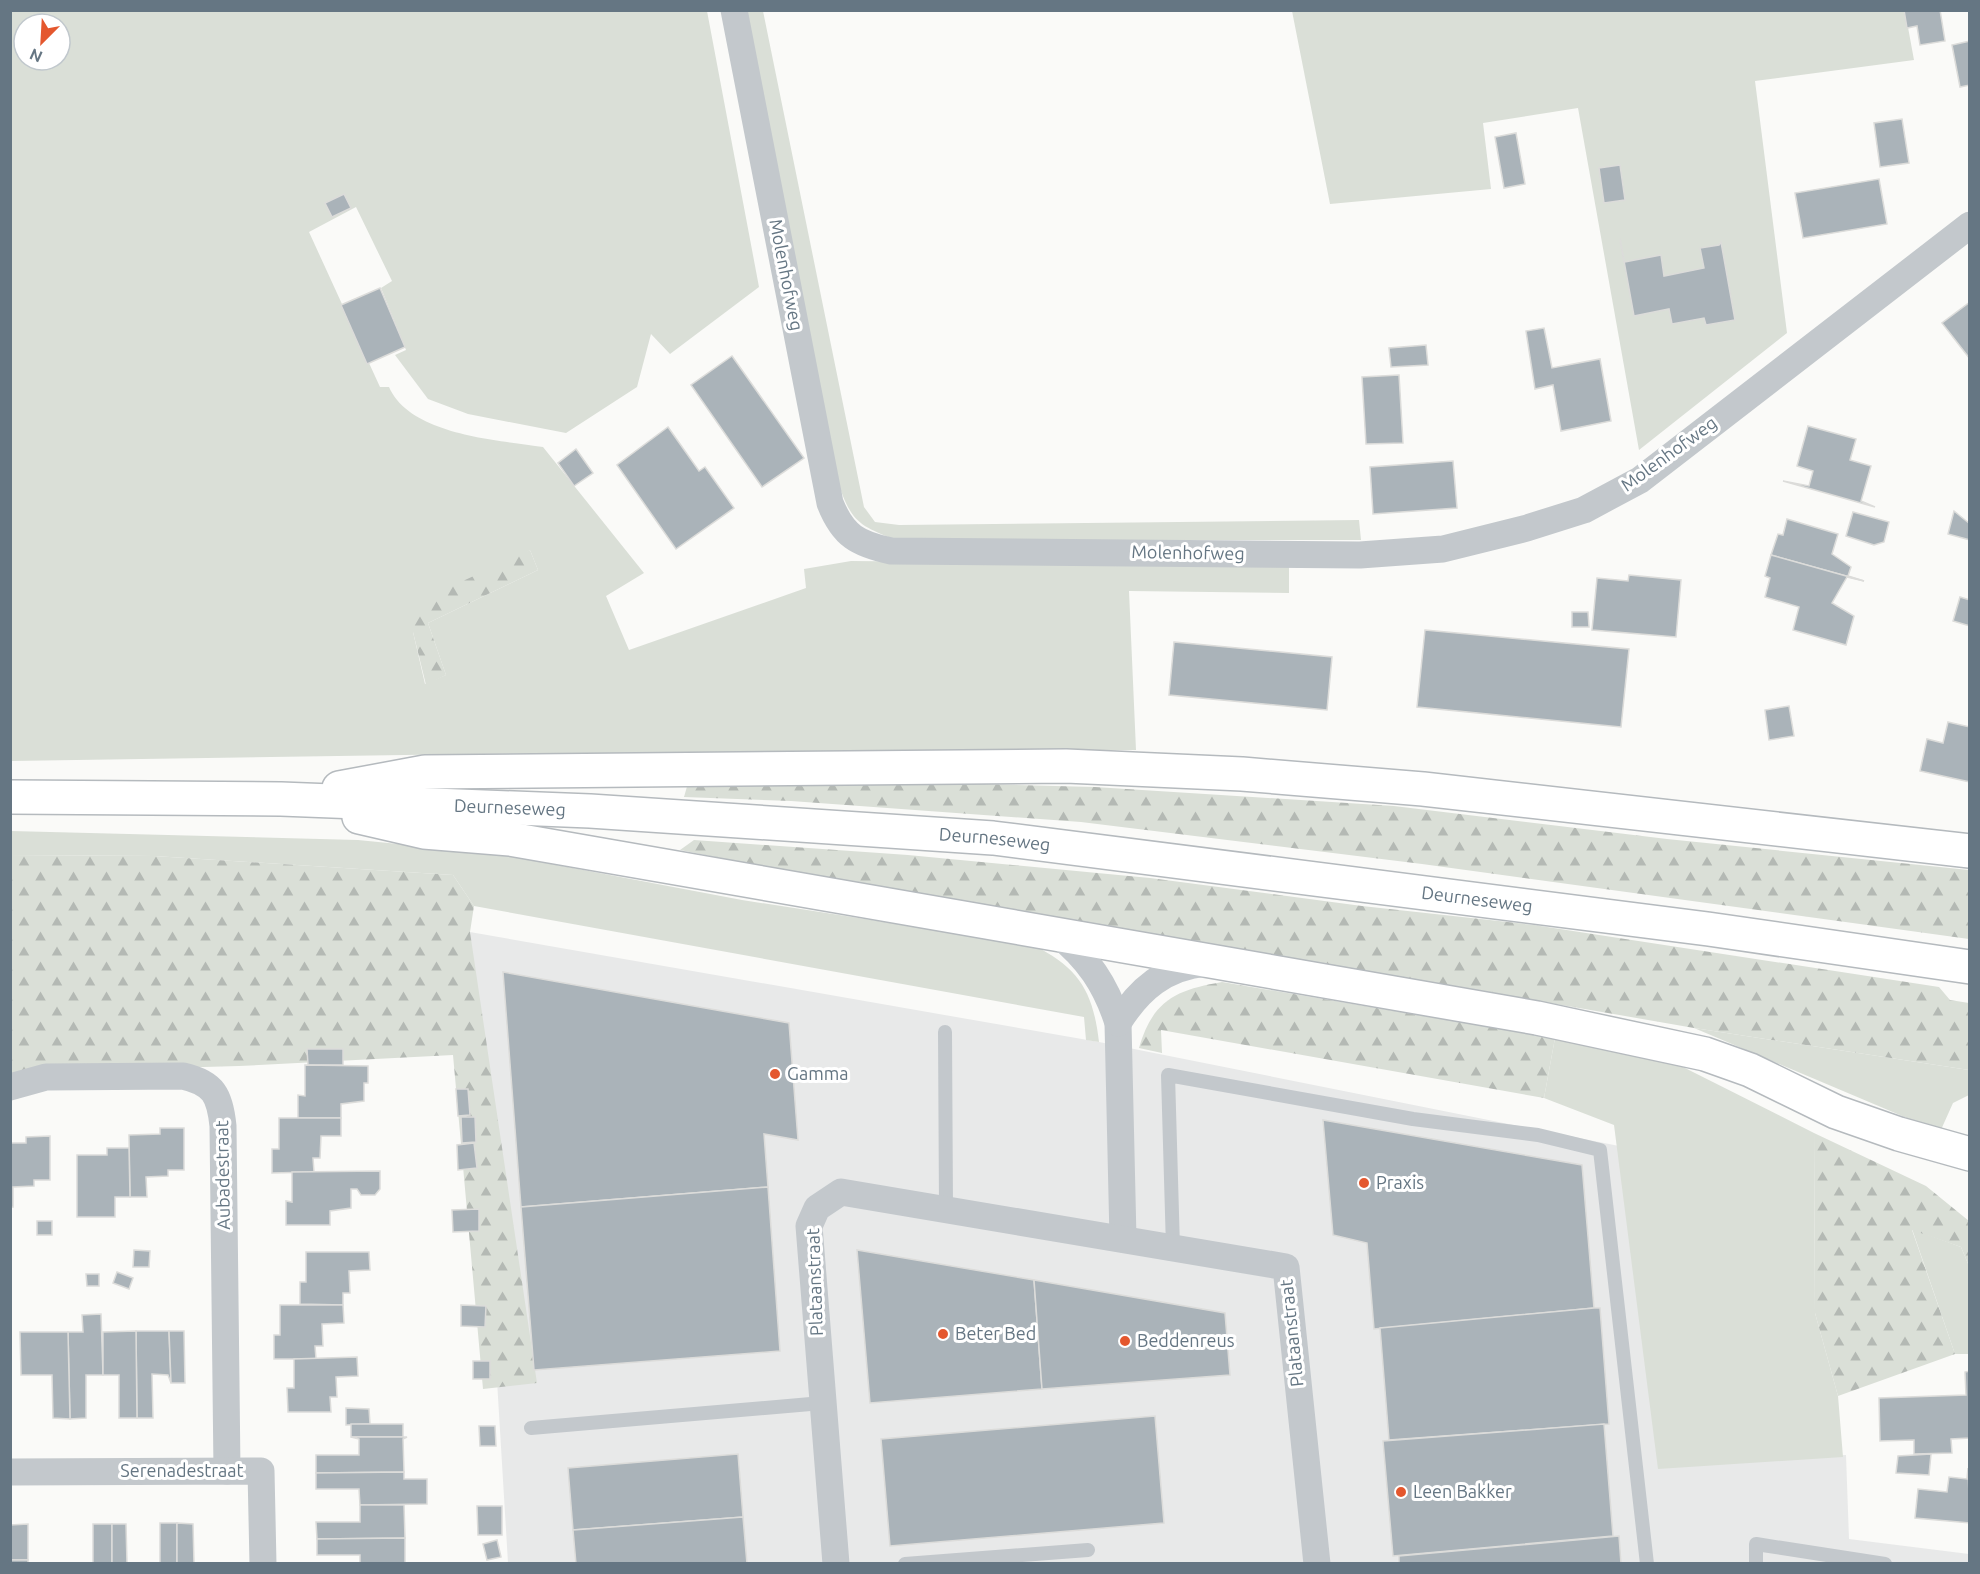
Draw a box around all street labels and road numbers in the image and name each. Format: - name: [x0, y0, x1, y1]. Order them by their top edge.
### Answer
- street label: Molenhofweg: [766, 217, 808, 332]
- street label: Molenhofweg: [1617, 412, 1720, 495]
- street label: Molenhofweg: [1131, 541, 1245, 563]
- street label: Deurneseweg: [454, 795, 566, 819]
- street label: Deurneseweg: [938, 823, 1052, 854]
- street label: Deurneseweg: [1420, 882, 1534, 916]
- street label: Aubadestraat: [211, 1120, 233, 1230]
- street label: Plataanstraat: [802, 1228, 826, 1336]
- street label: Plataanstraat: [1275, 1278, 1307, 1388]
- street label: Serenadestraat: [120, 1460, 244, 1480]

